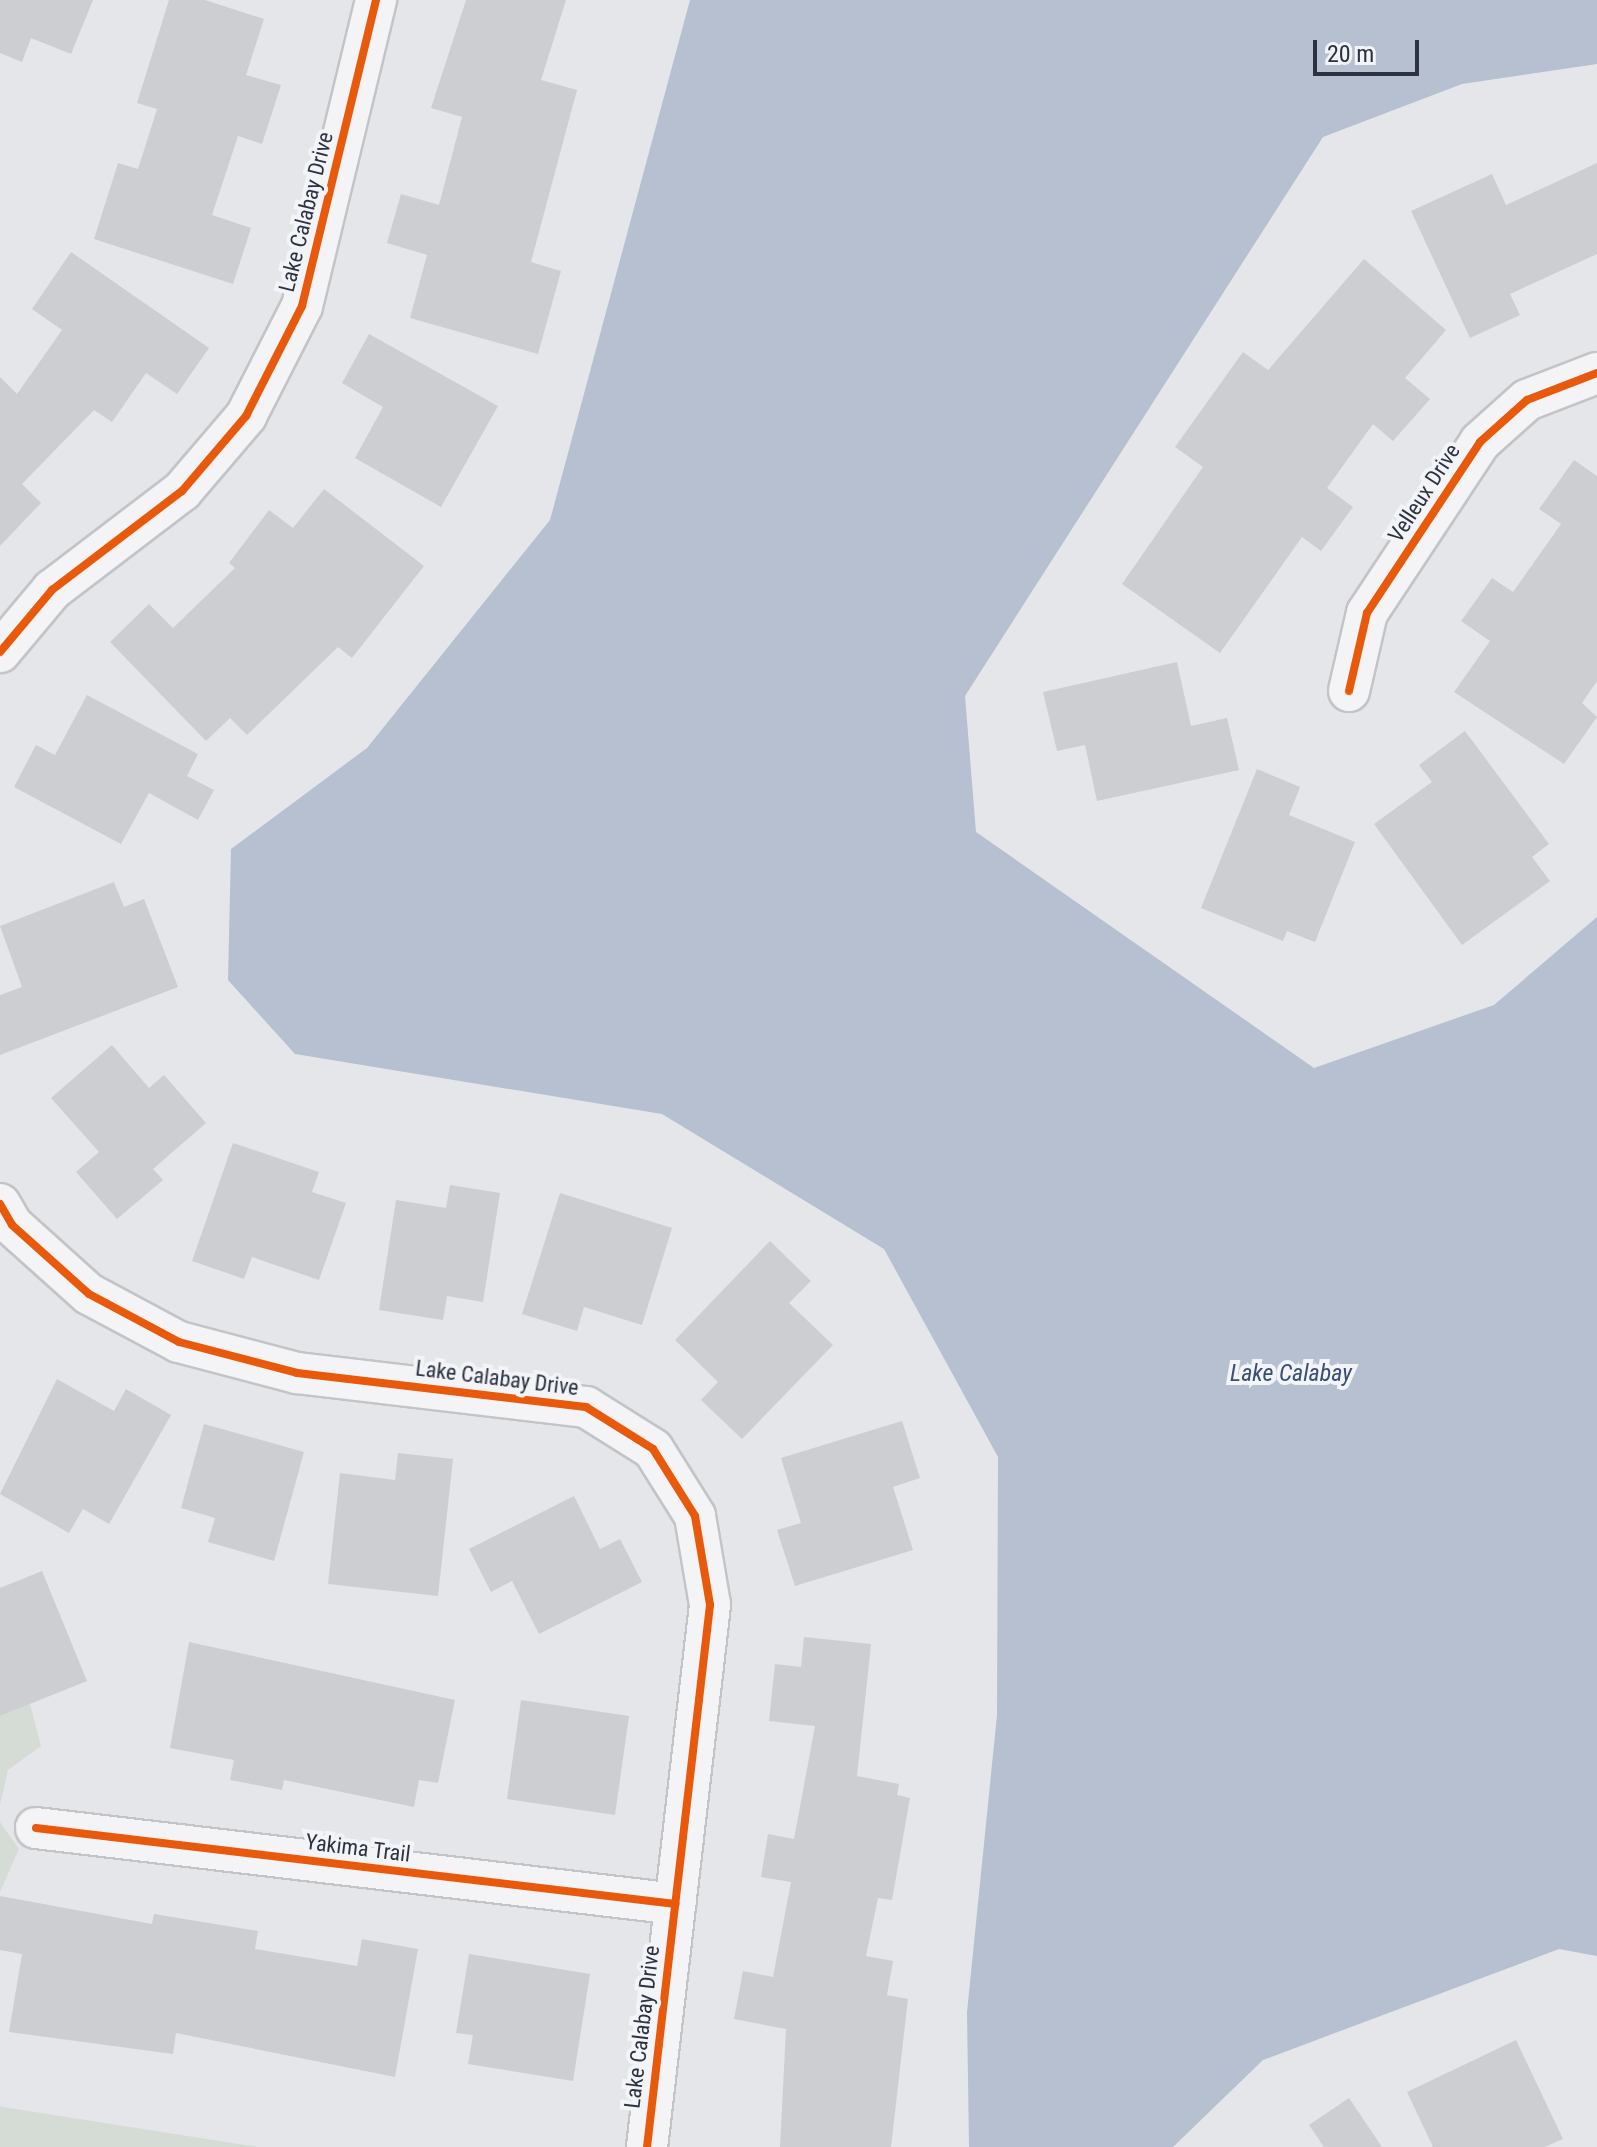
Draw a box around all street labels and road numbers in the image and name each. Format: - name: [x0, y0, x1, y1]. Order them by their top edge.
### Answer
- street label: Lake Calabay Drive: [273, 129, 339, 295]
- street label: Velleux Drive: [1382, 439, 1466, 547]
- street label: Lake Calabay Drive: [414, 1355, 580, 1401]
- street label: Yakima Trail: [304, 1828, 412, 1868]
- street label: Lake Calabay Drive: [619, 1944, 665, 2110]

